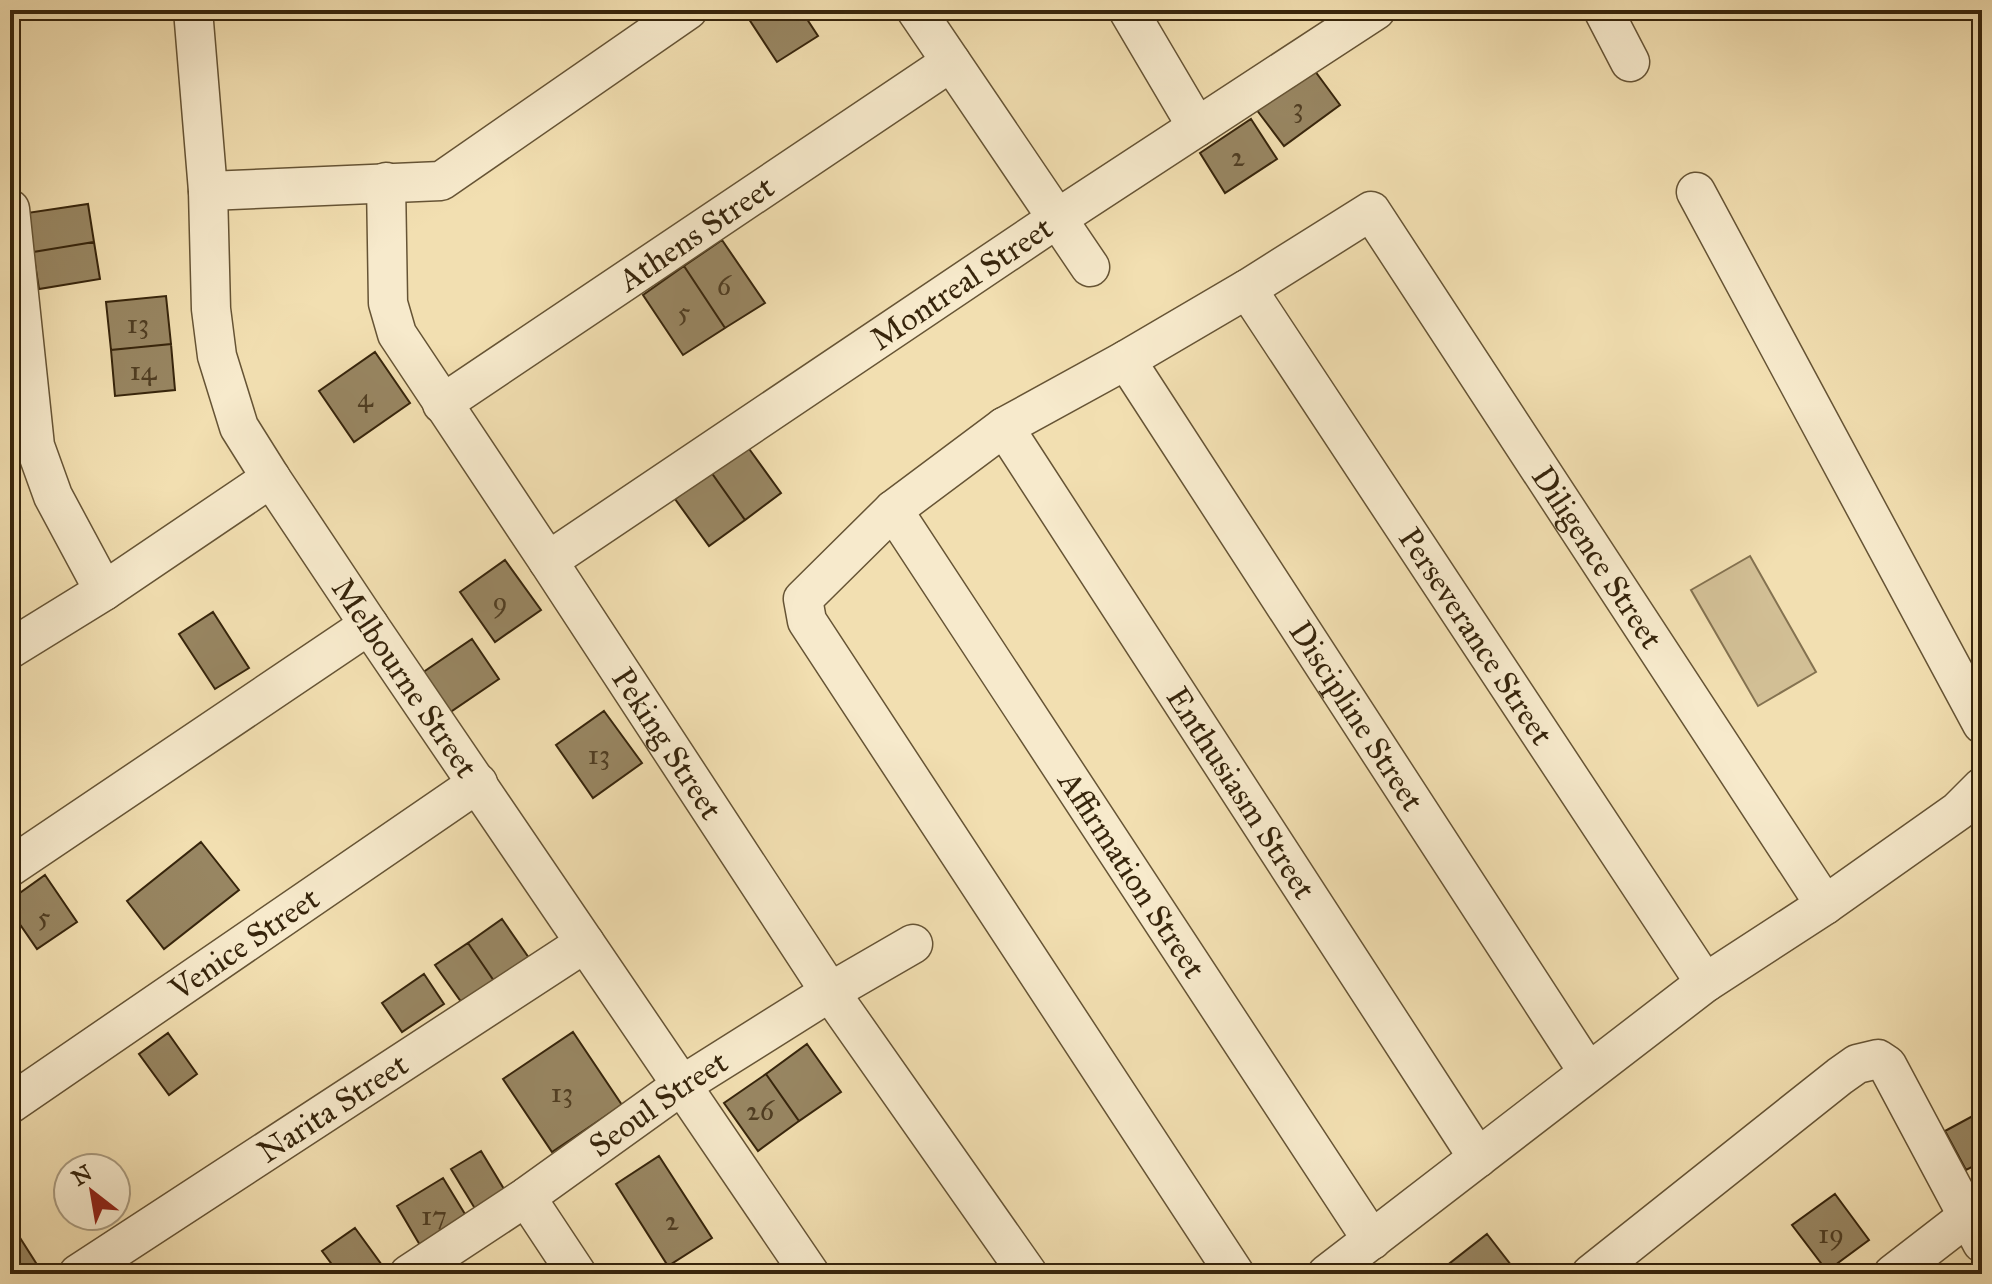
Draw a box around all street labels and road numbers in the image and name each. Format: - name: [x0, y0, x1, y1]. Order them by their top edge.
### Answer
- street label: Athens Street: [609, 168, 781, 301]
- street label: Montreal Street: [863, 208, 1060, 359]
- street label: Diligence Street: [1523, 459, 1671, 656]
- street label: Perseverance Street: [1390, 521, 1561, 752]
- street label: Melbourne Street: [323, 571, 486, 785]
- street label: Discipline Street: [1281, 614, 1432, 818]
- street label: Peking Street: [603, 661, 731, 827]
- street label: Enthusiasm Street: [1158, 680, 1324, 907]
- street label: Affirmation Street: [1049, 762, 1214, 986]
- street label: Venice Street: [161, 879, 327, 1009]
- street label: Seoul Street: [581, 1042, 735, 1166]
- street label: Narita Street: [250, 1045, 415, 1172]

